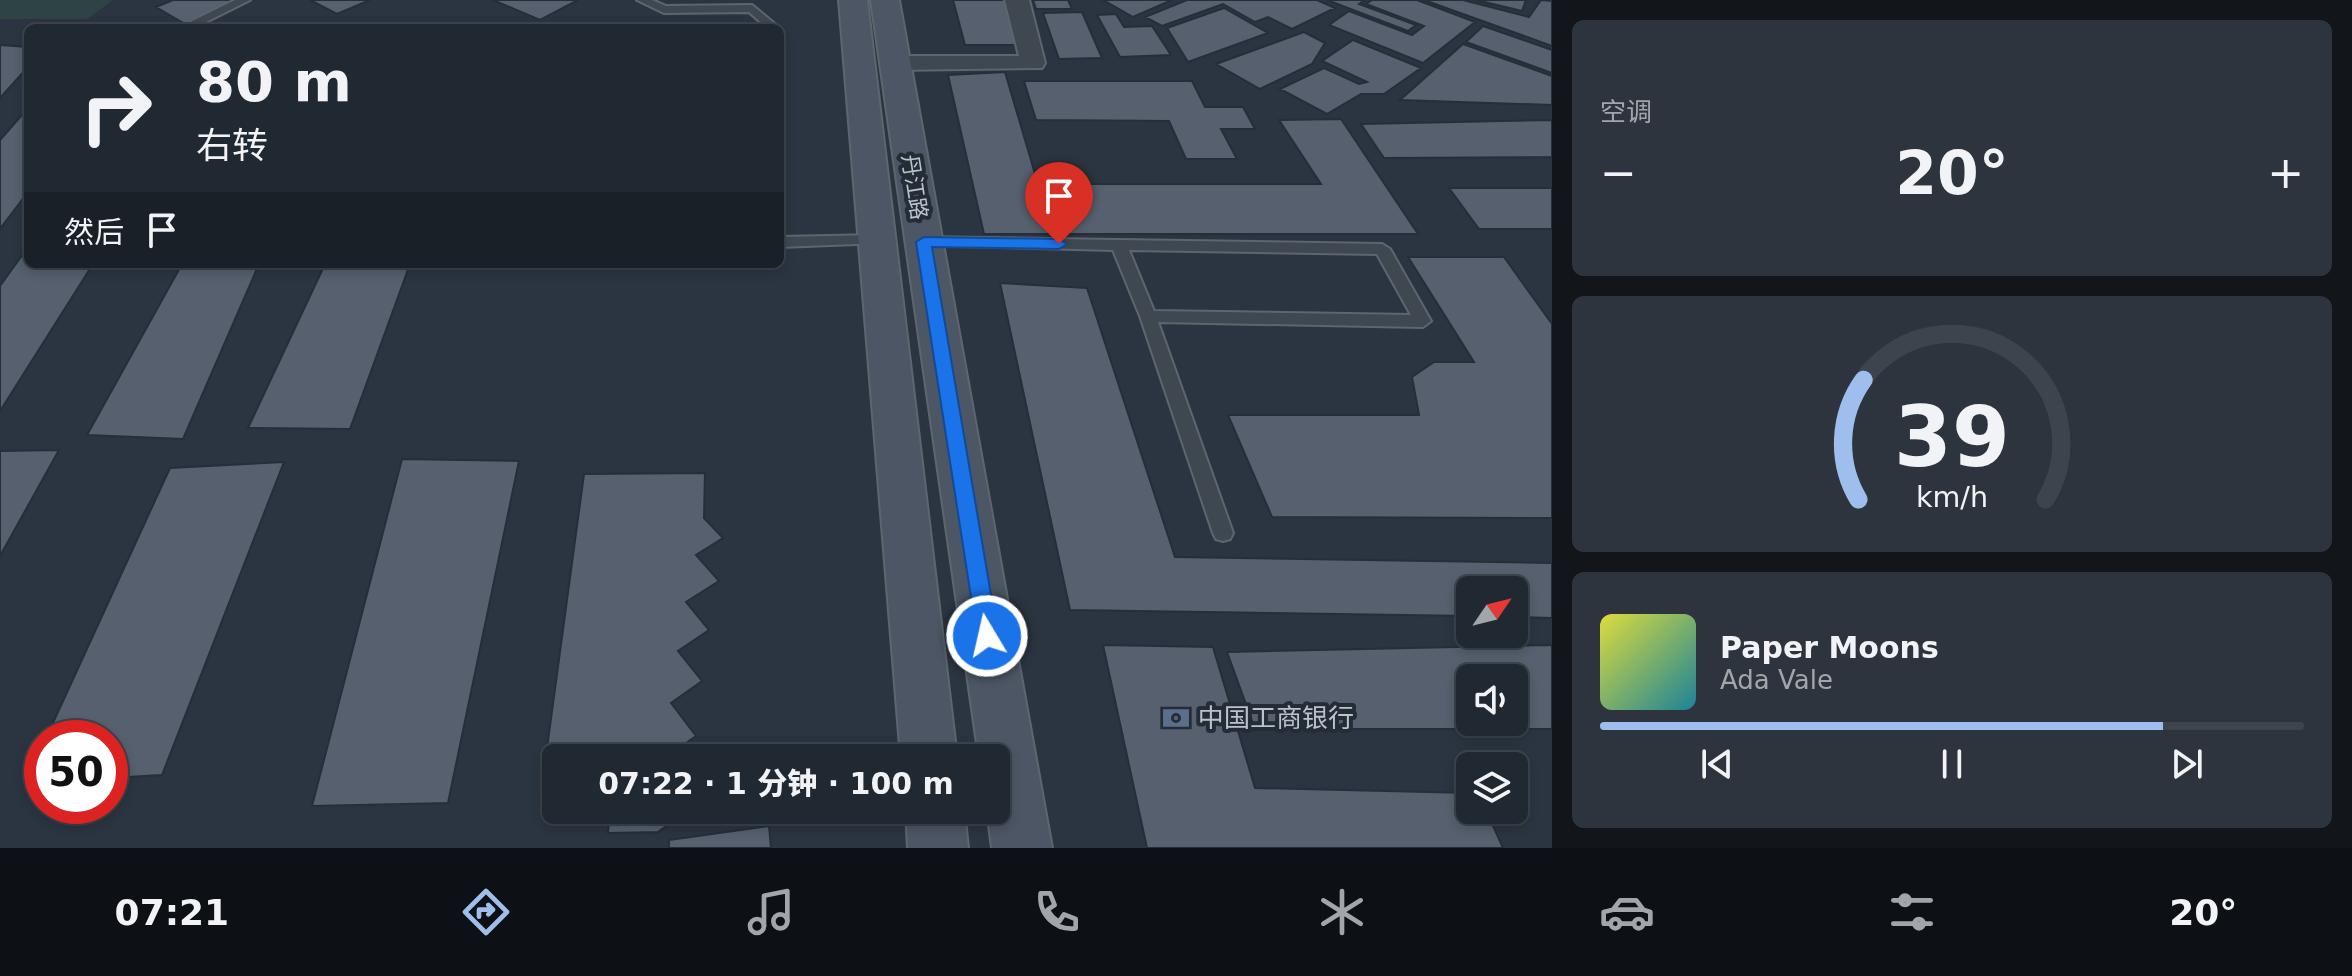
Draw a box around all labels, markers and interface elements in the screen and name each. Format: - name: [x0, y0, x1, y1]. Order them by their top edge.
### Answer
- text: 80 m: [196, 49, 352, 114]
- icon: right: [64, 56, 168, 160]
- text: 空调: [1600, 97, 1652, 127]
- text: 右转: [196, 125, 268, 166]
- text: 20°: [1895, 138, 2009, 208]
- text: −: [1600, 147, 1637, 198]
- text: +: [2267, 147, 2304, 198]
- street label: 丹江路: [897, 153, 932, 222]
- pin: [1025, 162, 1093, 244]
- icon: arrive: [1037, 174, 1081, 218]
- icon: arrive: [140, 208, 184, 252]
- text: 然后: [64, 215, 124, 250]
- text: 39: [1894, 389, 2010, 486]
- text: km/h: [1916, 480, 1988, 514]
- north arrow: [1456, 576, 1528, 648]
- map controls: [1456, 576, 1528, 824]
- position arrow: [945, 594, 1029, 678]
- text: Paper Moons: [1720, 630, 1939, 665]
- button: sound: [1456, 664, 1528, 736]
- text: Ada Vale: [1720, 665, 1833, 695]
- bank icon: 中国工商银行: [1161, 703, 1191, 733]
- place label: 中国工商银行: [1198, 703, 1354, 733]
- speed limit sign: 50: [24, 720, 128, 824]
- icon: previous: [1695, 742, 1739, 786]
- icon: pause: [1930, 742, 1974, 786]
- icon: next: [2165, 742, 2209, 786]
- button: layers: [1456, 752, 1528, 824]
- text: 07:22 · 1 分钟 · 100 m: [598, 766, 954, 801]
- icon: directions: [458, 884, 514, 940]
- icon: music: [743, 884, 799, 940]
- icon: phone: [1029, 884, 1085, 940]
- icon: climate: [1314, 884, 1370, 940]
- icon: car: [1599, 884, 1655, 940]
- icon: filters: [1884, 884, 1940, 940]
- text: 07:21: [115, 892, 229, 933]
- text: 20°: [2169, 892, 2237, 933]

